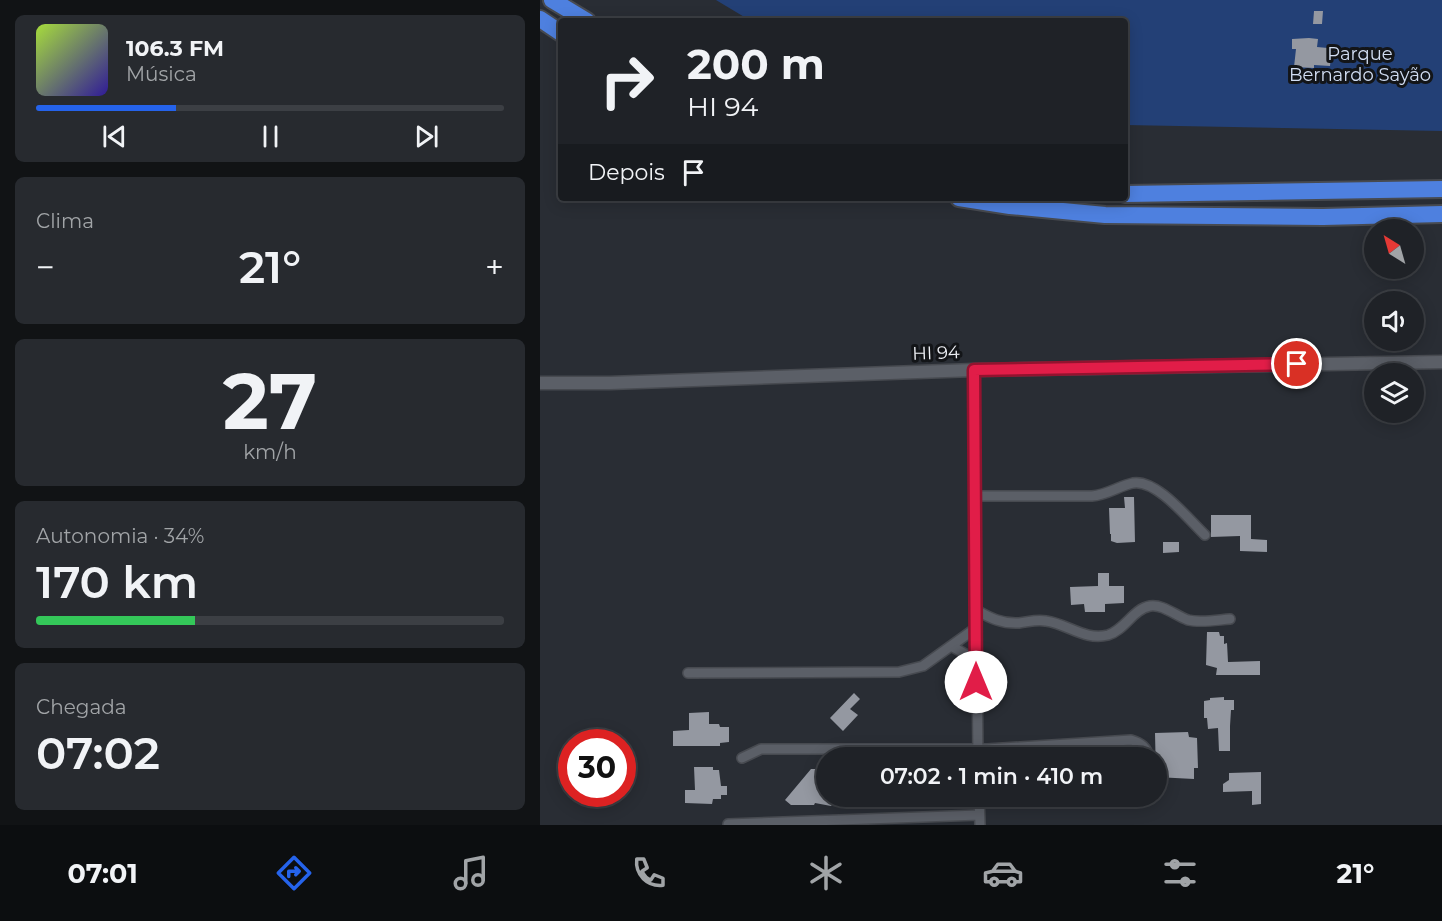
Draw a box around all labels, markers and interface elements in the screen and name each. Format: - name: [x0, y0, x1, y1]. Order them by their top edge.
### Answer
- text: 106.3 FM: [126, 35, 224, 62]
- text: 200 m: [687, 38, 825, 90]
- icon: right: [588, 42, 666, 120]
- park label: Parque Bernardo Sayão: [1289, 43, 1431, 86]
- text: Música: [126, 62, 197, 86]
- text: HI 94: [687, 90, 758, 123]
- icon: previous: [98, 120, 131, 153]
- icon: pause: [254, 120, 287, 153]
- icon: next: [410, 120, 443, 153]
- icon: arrive: [677, 156, 710, 189]
- text: Depois: [588, 159, 665, 186]
- text: Clima: [36, 209, 94, 233]
- north arrow: [1364, 219, 1424, 279]
- map controls: [1364, 219, 1424, 423]
- text: 21°: [239, 239, 301, 294]
- text: −: [36, 247, 55, 287]
- text: +: [485, 247, 504, 287]
- button: sound: [1364, 291, 1424, 351]
- pin: [1271, 338, 1322, 389]
- street label: HI 94: [912, 341, 960, 365]
- icon: arrive: [1280, 347, 1313, 380]
- text: 27: [223, 353, 317, 449]
- button: layers: [1364, 363, 1424, 423]
- text: km/h: [243, 440, 297, 464]
- text: Autonomia · 34%: [36, 524, 204, 548]
- text: 170 km: [36, 554, 198, 609]
- position arrow: [944, 650, 1008, 714]
- text: Chegada: [36, 695, 127, 719]
- text: 07:02: [36, 725, 160, 780]
- speed limit sign: 30: [558, 729, 636, 807]
- text: 07:02 · 1 min · 410 m: [880, 763, 1103, 790]
- icon: directions: [273, 852, 315, 894]
- icon: music: [450, 852, 492, 894]
- icon: phone: [628, 852, 670, 894]
- icon: climate: [805, 852, 847, 894]
- icon: car: [982, 852, 1024, 894]
- icon: filters: [1159, 852, 1201, 894]
- text: 07:01: [68, 857, 138, 890]
- text: 21°: [1336, 857, 1374, 890]

